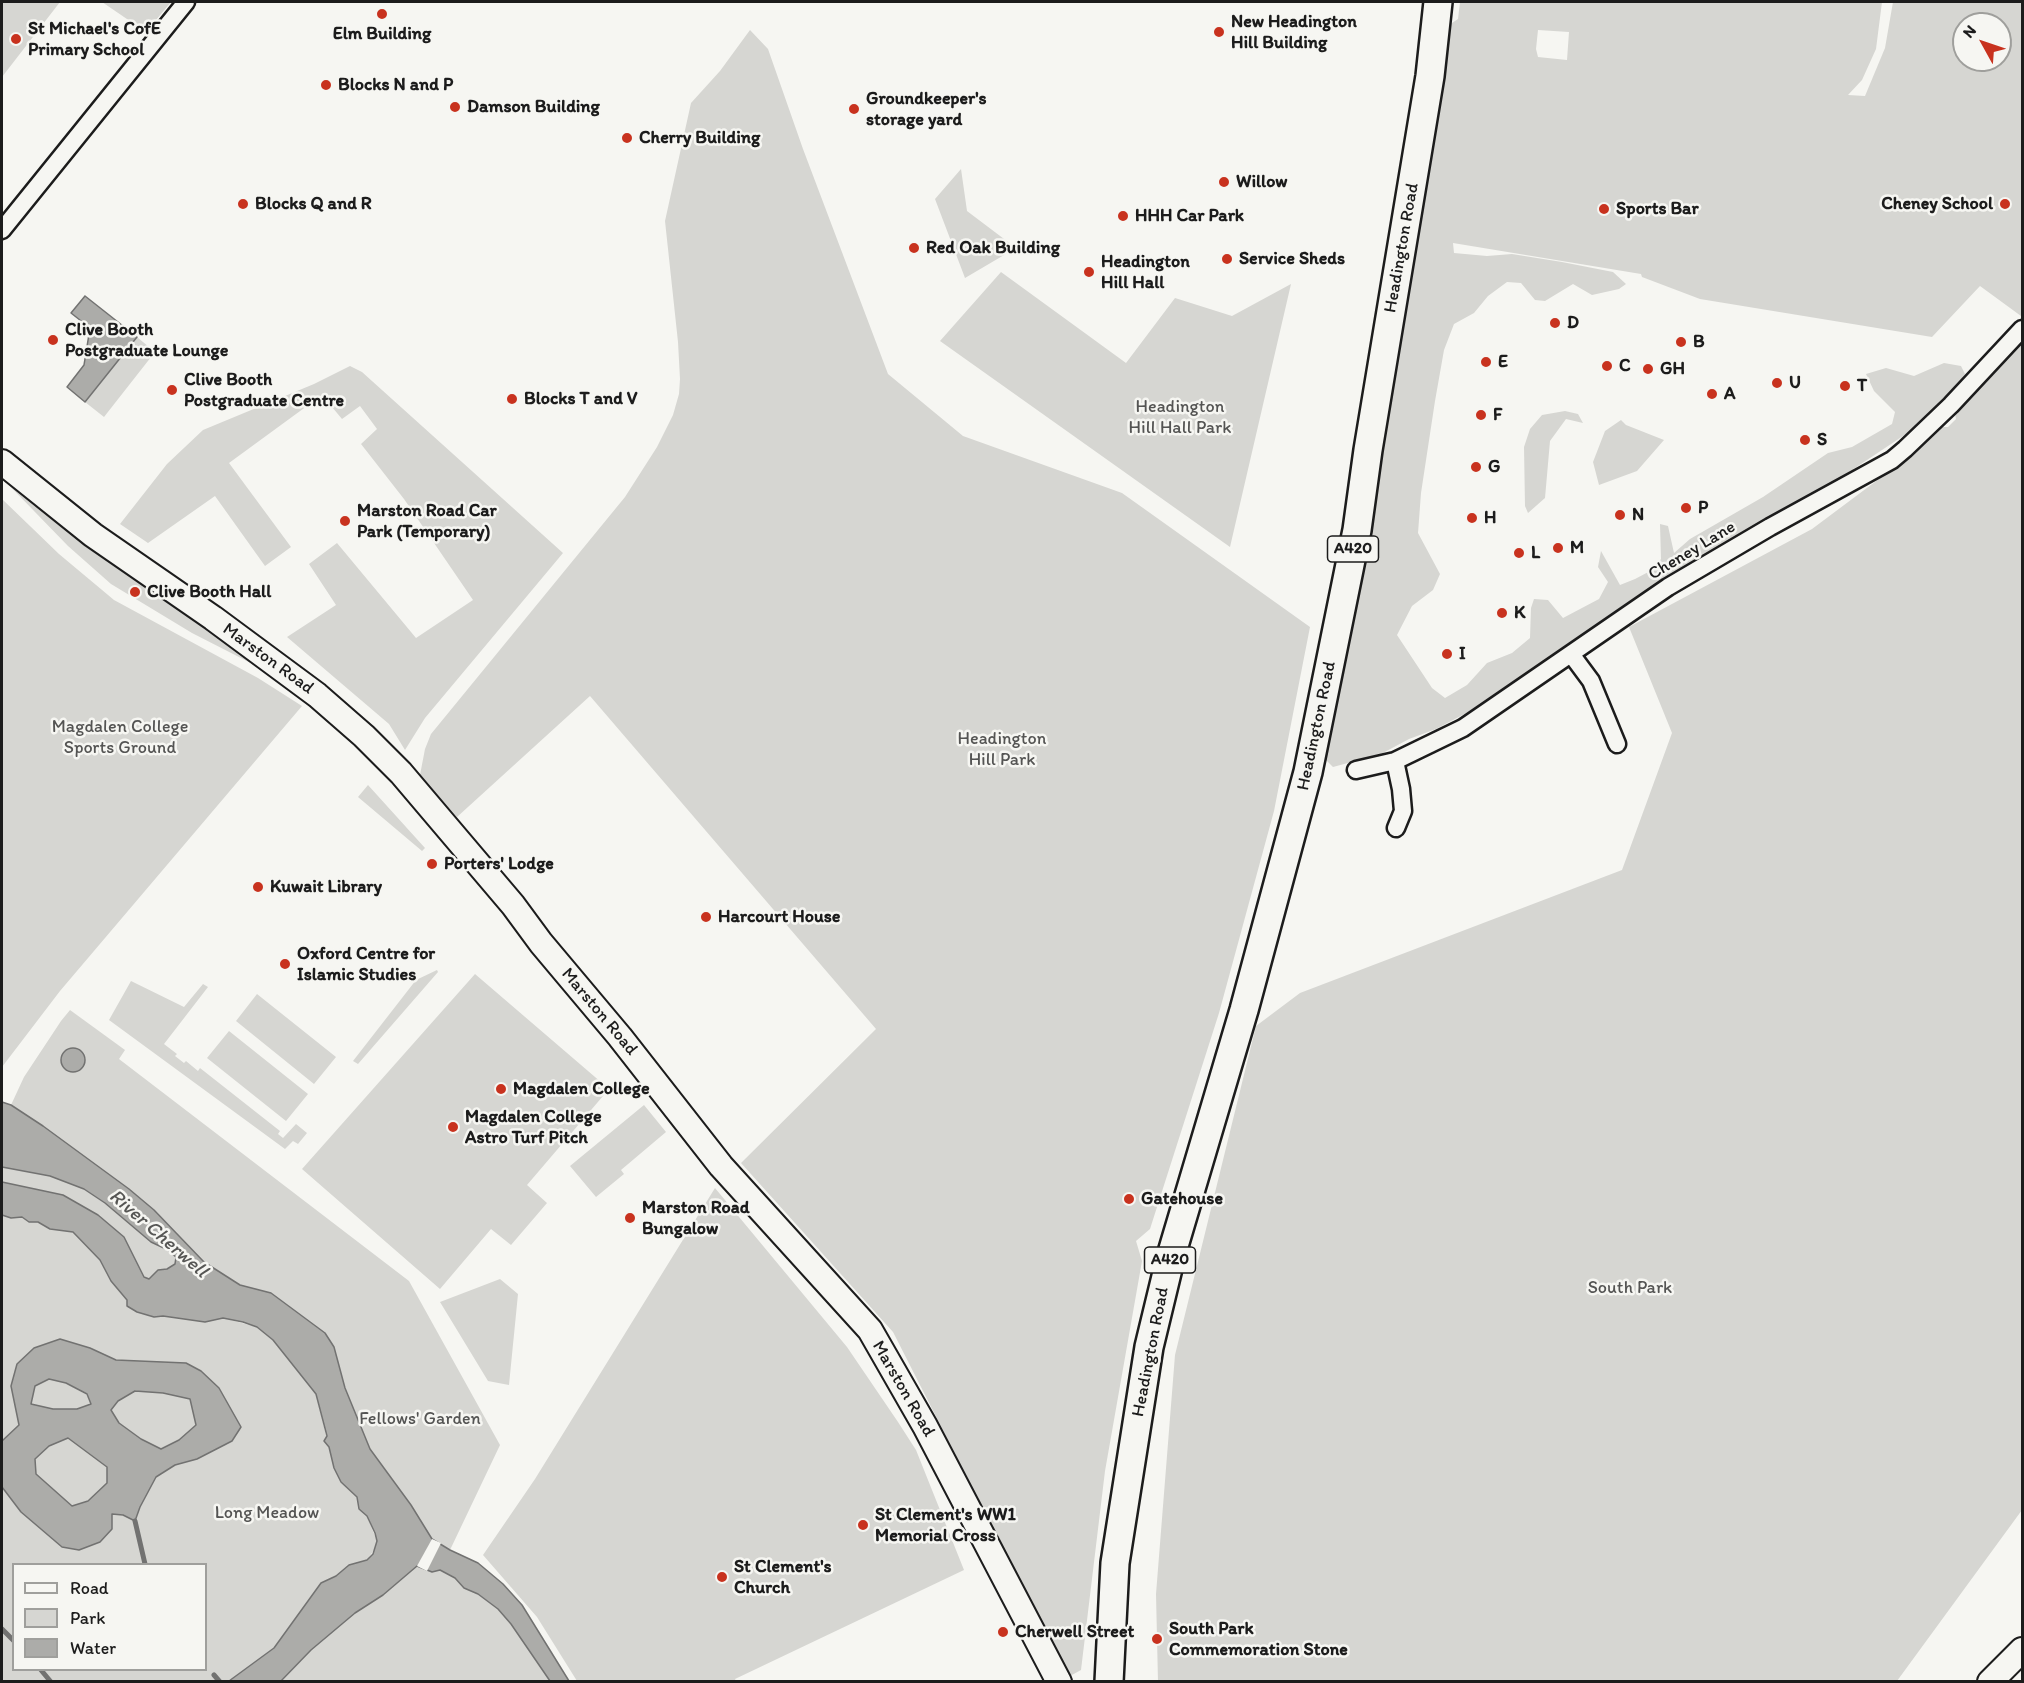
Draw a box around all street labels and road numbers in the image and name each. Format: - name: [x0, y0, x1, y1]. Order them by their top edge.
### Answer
- street label: Headington Road: [1380, 181, 1424, 315]
- street label: Cheney Lane: [1645, 517, 1739, 585]
- road number: A420: [1328, 536, 1378, 562]
- street label: Marston Road: [218, 619, 318, 699]
- street label: Headington Road: [1293, 659, 1341, 793]
- street label: Marston Road: [556, 964, 642, 1060]
- road number: A420: [1144, 1247, 1196, 1273]
- street label: Headington Road: [1128, 1285, 1174, 1419]
- street label: Marston Road: [867, 1337, 939, 1441]

